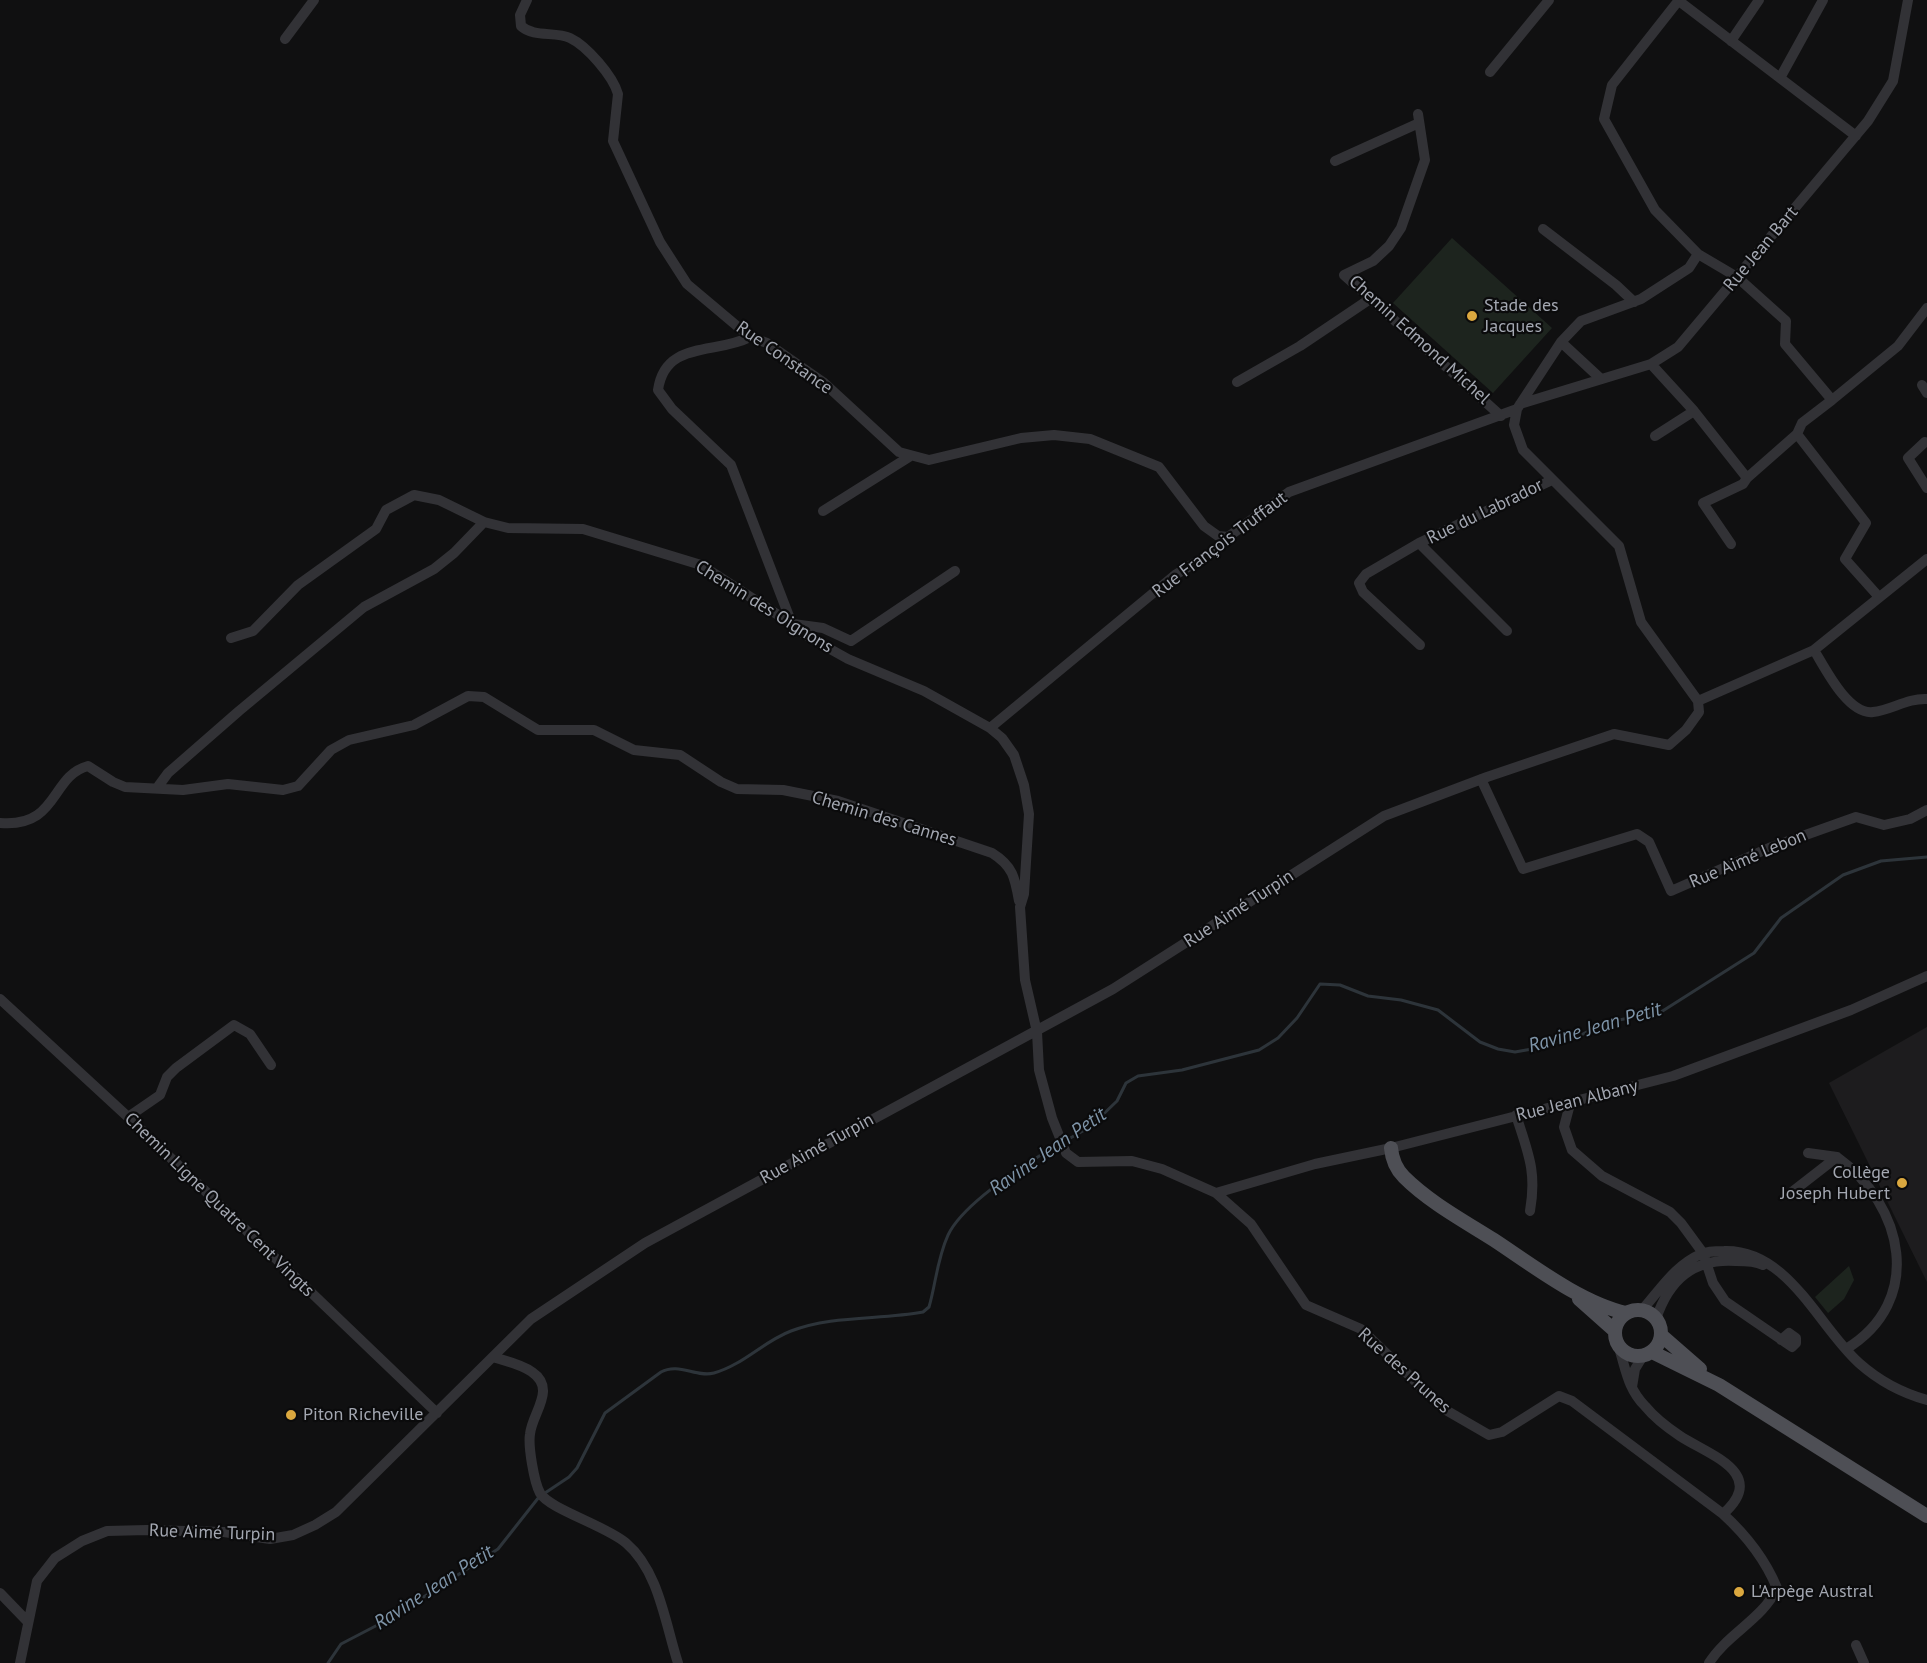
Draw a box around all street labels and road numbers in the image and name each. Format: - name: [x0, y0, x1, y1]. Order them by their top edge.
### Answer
- street label: Rue Jean Bart: [1719, 202, 1803, 296]
- street label: Chemin Edmond Michel: [1344, 271, 1494, 409]
- street label: Rue Constance: [732, 317, 836, 399]
- street label: Rue du Labrador: [1423, 475, 1547, 549]
- street label: Rue François Truffaut: [1148, 487, 1292, 603]
- street label: Chemin des Oignons: [691, 556, 837, 658]
- street label: Chemin des Cannes: [809, 787, 959, 851]
- street label: Rue Aimé Lebon: [1686, 825, 1810, 893]
- street label: Rue Aimé Turpin: [1180, 866, 1298, 952]
- street label: Rue Jean Albany: [1514, 1075, 1640, 1127]
- street label: Chemin Ligne Quatre Cent Vingts: [119, 1108, 319, 1302]
- street label: Rue Aimé Turpin: [756, 1109, 878, 1189]
- street label: Rue des Prunes: [1353, 1324, 1455, 1418]
- street label: Rue Aimé Turpin: [148, 1520, 276, 1546]

